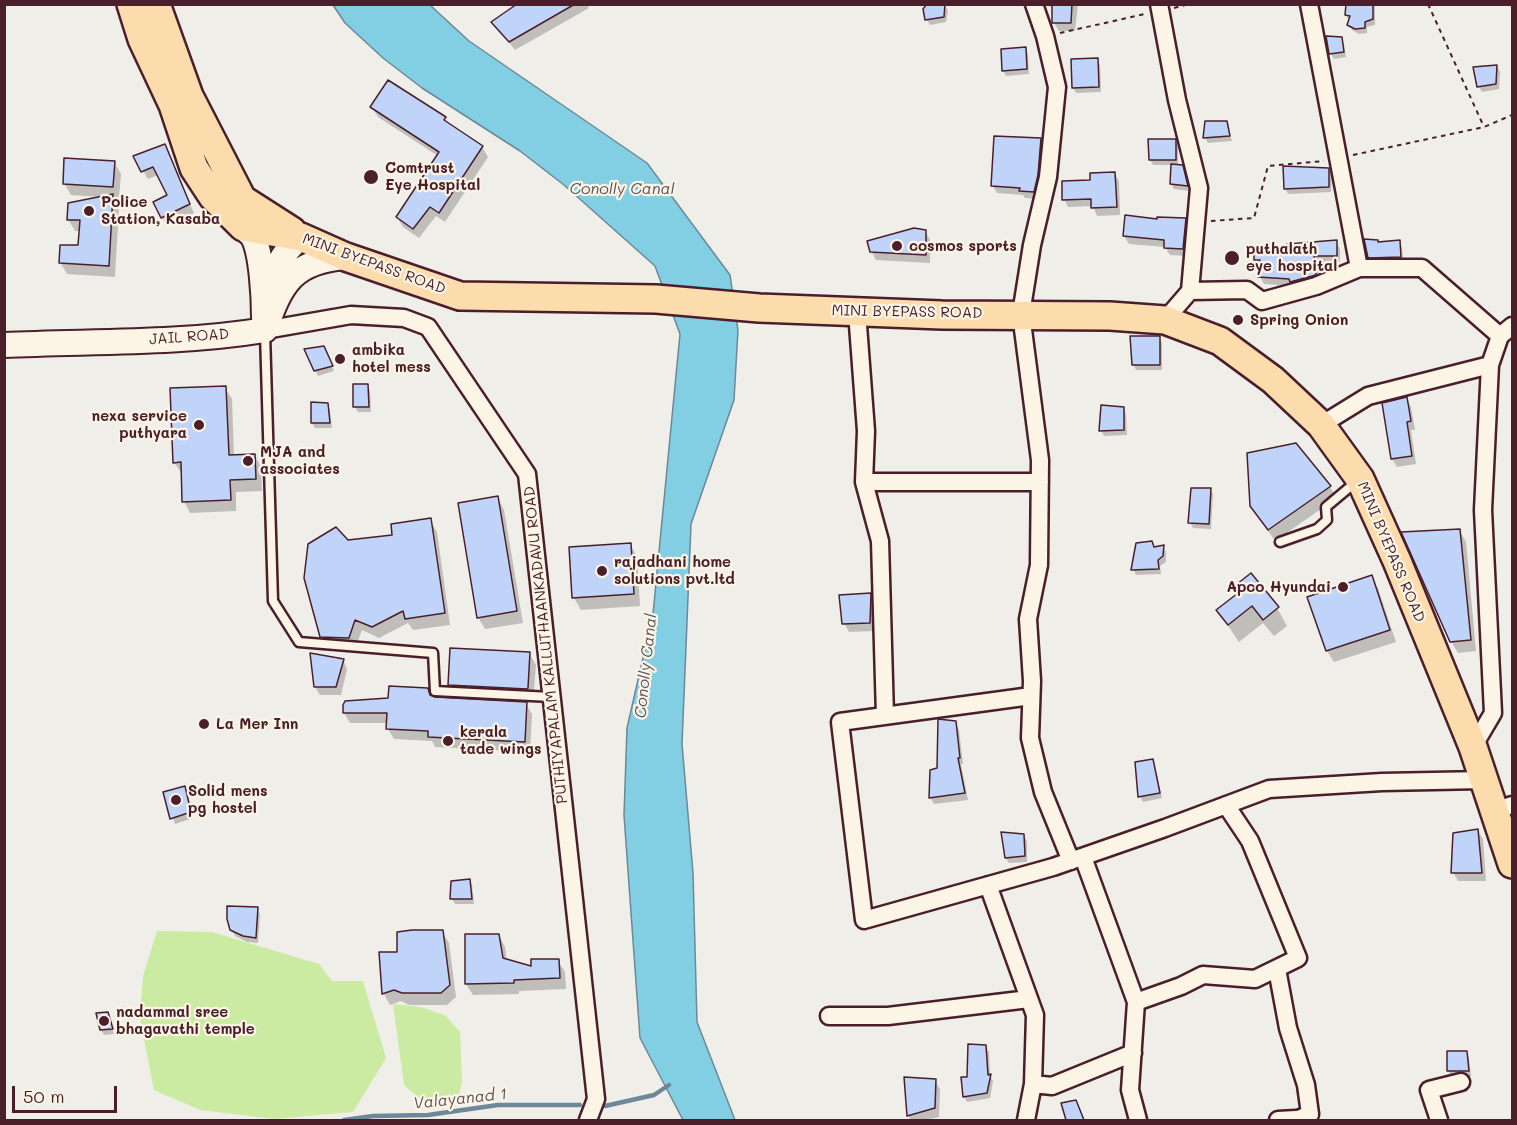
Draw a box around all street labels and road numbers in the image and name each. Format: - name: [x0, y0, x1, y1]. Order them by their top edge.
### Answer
- street label: MINI BYEPASS ROAD: [300, 230, 448, 298]
- street label: MINI BYEPASS ROAD: [831, 302, 983, 322]
- street label: JAIL ROAD: [148, 325, 230, 349]
- street label: MINI BYEPASS ROAD: [1353, 479, 1429, 625]
- street label: PUTHIYAPALAM KALLUTHAANKADAVU ROAD: [520, 485, 572, 805]

